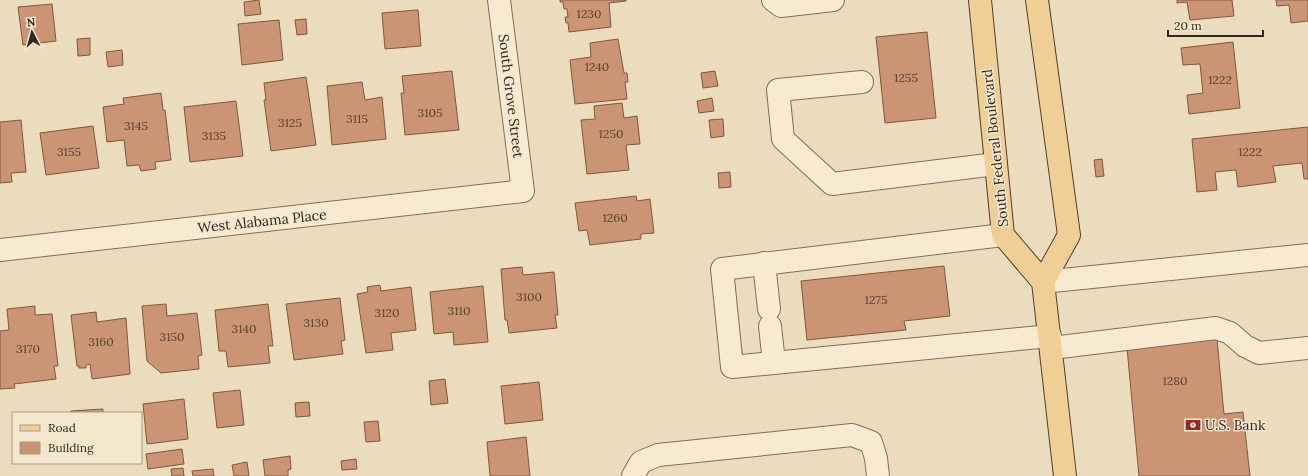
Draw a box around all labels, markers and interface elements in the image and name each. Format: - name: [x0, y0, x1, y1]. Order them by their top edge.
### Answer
- house number: 1230: [577, 6, 601, 21]
- north arrow: [12, 12, 52, 52]
- scale bar: [1168, 12, 1263, 38]
- text: N: [26, 15, 36, 29]
- text: 20 m: [1174, 18, 1202, 33]
- street label: South Grove Street: [494, 33, 528, 160]
- house number: 1240: [585, 59, 609, 74]
- street label: South Federal Boulevard: [978, 68, 1012, 228]
- house number: 1255: [894, 70, 918, 85]
- house number: 1222: [1208, 72, 1232, 87]
- house number: 3105: [417, 105, 443, 120]
- house number: 3115: [346, 111, 368, 126]
- house number: 3125: [278, 115, 302, 130]
- house number: 3145: [124, 118, 148, 133]
- house number: 1250: [599, 126, 623, 141]
- house number: 3135: [202, 128, 226, 143]
- house number: 3155: [57, 144, 81, 159]
- house number: 1222: [1238, 144, 1262, 159]
- street label: West Alabama Place: [197, 205, 328, 237]
- house number: 1260: [602, 210, 628, 225]
- house number: 3100: [516, 289, 542, 304]
- house number: 1275: [865, 292, 887, 307]
- house number: 3110: [448, 303, 470, 318]
- house number: 3120: [375, 305, 399, 320]
- house number: 3130: [303, 315, 329, 330]
- house number: 3140: [231, 321, 257, 336]
- house number: 3150: [159, 329, 185, 344]
- house number: 3160: [88, 334, 114, 349]
- house number: 3170: [16, 341, 40, 356]
- house number: 1280: [1162, 373, 1188, 388]
- legend: [12, 412, 142, 464]
- bank icon: U.S. Bank: [1184, 416, 1202, 434]
- place label: U.S. Bank: [1205, 416, 1266, 434]
- text: Road: [48, 420, 76, 435]
- text: Building: [48, 440, 94, 455]

